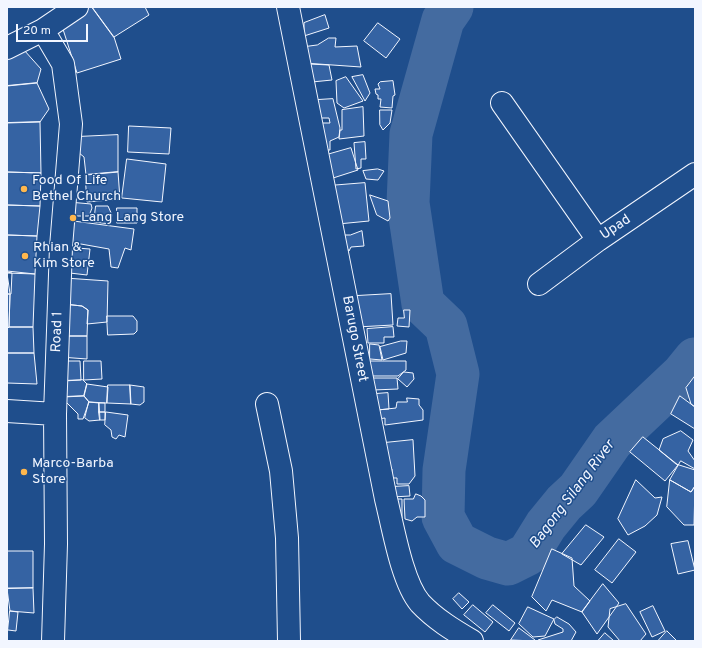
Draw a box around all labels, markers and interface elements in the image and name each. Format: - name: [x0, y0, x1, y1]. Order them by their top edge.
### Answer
- scale bar: [18, 16, 90, 42]
- text: 20 m: [23, 23, 51, 39]
- place label: Food Of Life Bethel Church: [32, 173, 121, 206]
- marker: Food Of Life Bethel Church: [19, 184, 29, 194]
- place label: Lang Lang Store: [81, 210, 184, 226]
- street label: Upad: [598, 212, 634, 244]
- marker: Lang Lang Store: [68, 213, 78, 223]
- place label: Rhian & Kim Store: [33, 240, 95, 272]
- marker: Rhian & Kim Store: [20, 251, 30, 261]
- street label: Barugo Street: [337, 294, 371, 384]
- street label: Road 1: [49, 311, 67, 353]
- water label: Bagong Silang River: [526, 437, 620, 553]
- place label: Marco-Barba Store: [32, 456, 114, 488]
- marker: Marco-Barba Store: [19, 467, 29, 477]

